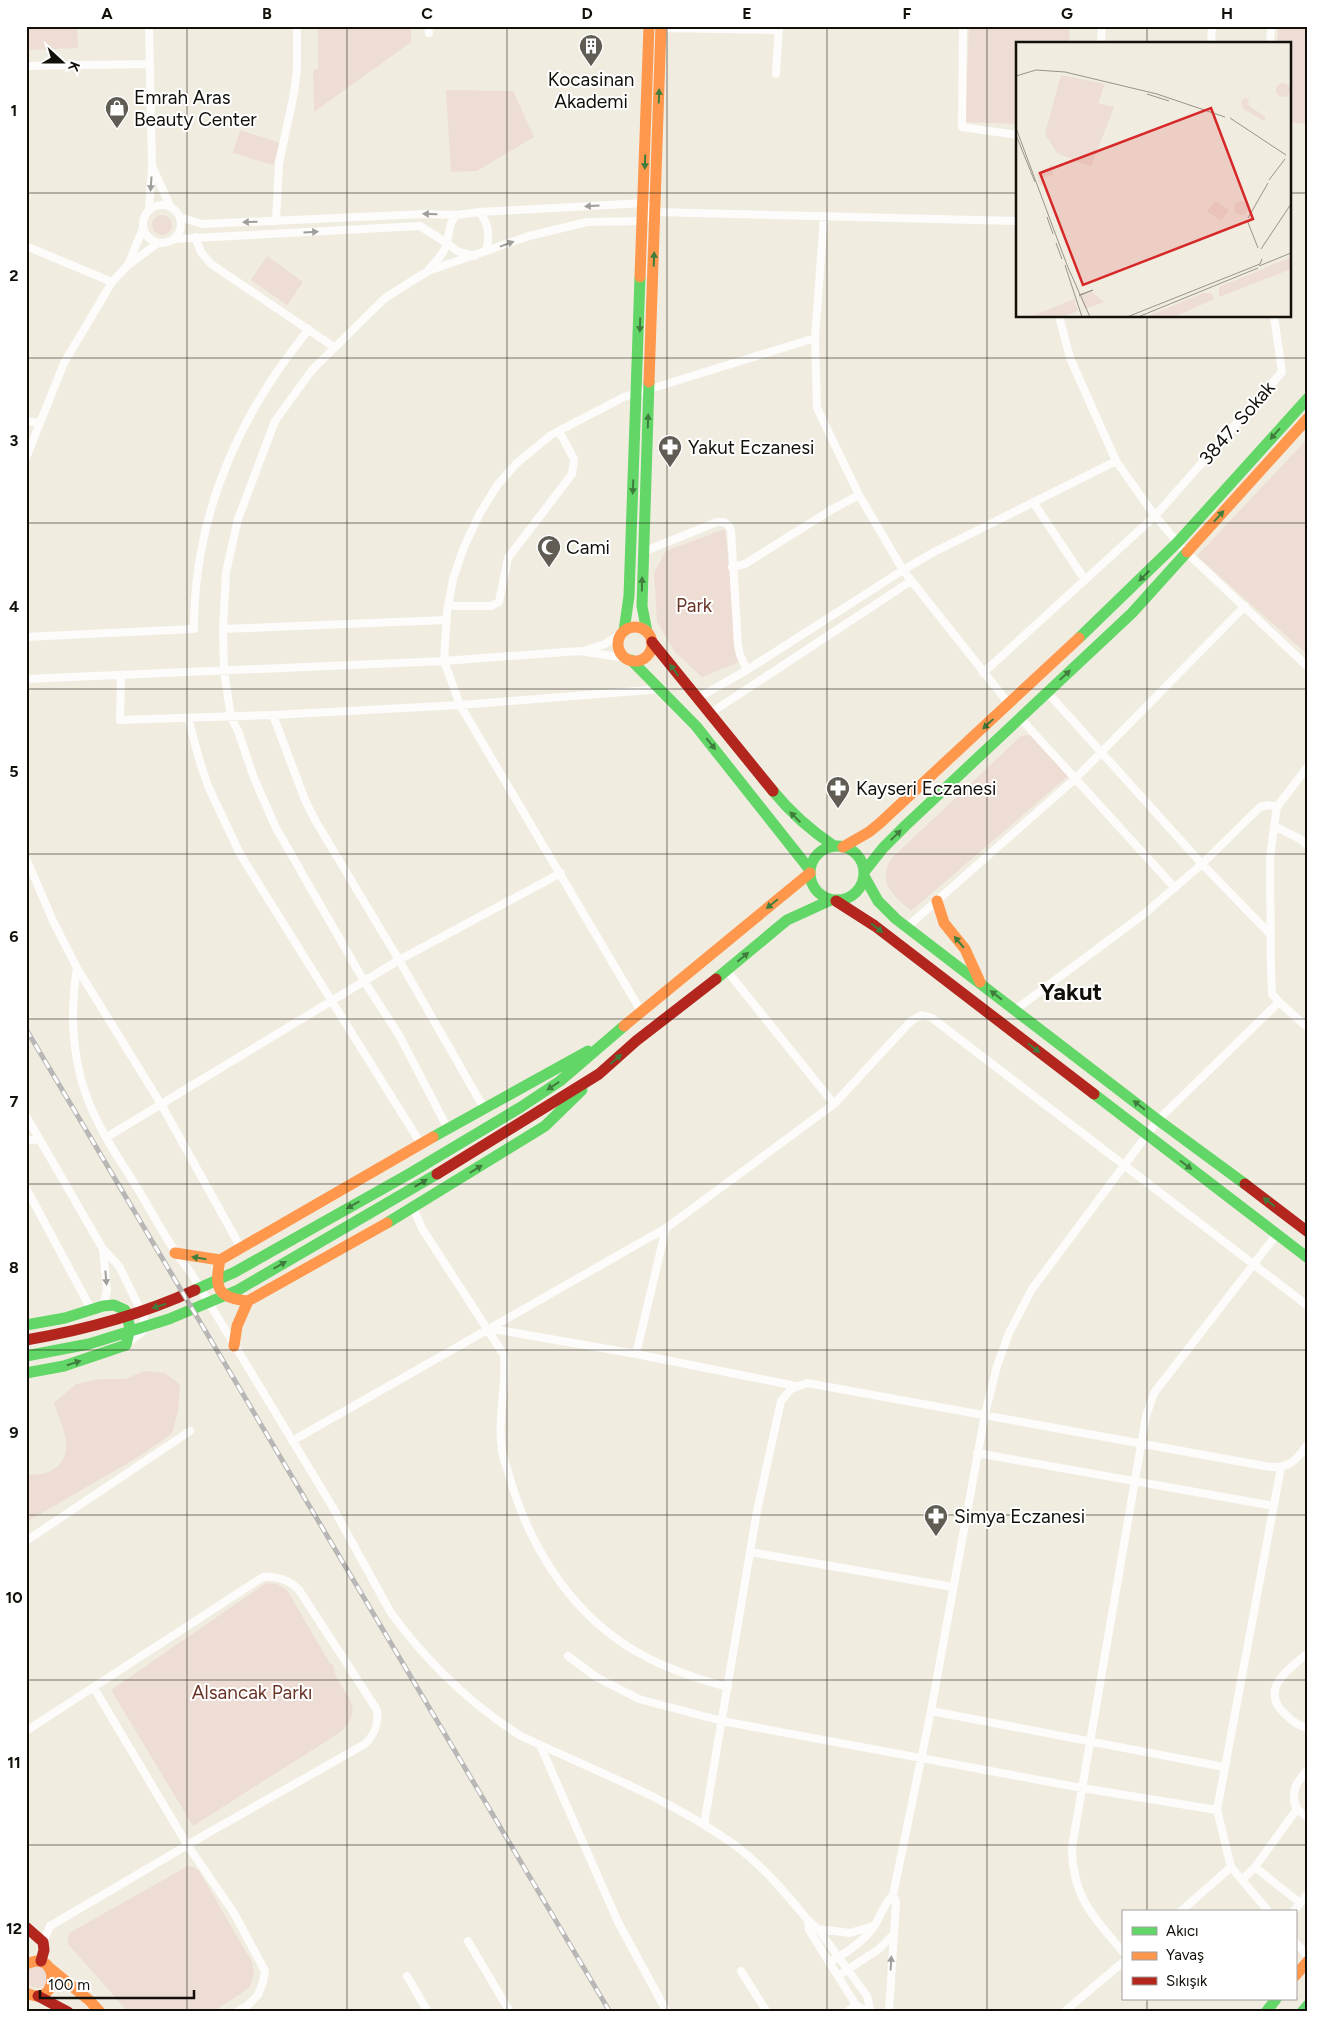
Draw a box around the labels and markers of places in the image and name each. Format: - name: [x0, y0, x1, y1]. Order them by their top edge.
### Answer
- building icon: Kocasinan Akademi: [578, 33, 604, 67]
- place label: Kocasinan Akademi: [548, 68, 634, 113]
- place label: Emrah Aras Beauty Center: [134, 86, 257, 131]
- shop icon: Emrah Aras Beauty Center: [104, 95, 130, 129]
- pharmacy icon: Yakut Eczanesi: [657, 434, 683, 468]
- place label: Yakut Eczanesi: [688, 436, 815, 459]
- mosque icon: Cami: [536, 534, 562, 568]
- place label: Cami: [566, 536, 610, 559]
- pharmacy icon: Kayseri Eczanesi: [825, 775, 851, 809]
- place label: Kayseri Eczanesi: [856, 777, 997, 800]
- pharmacy icon: Simya Eczanesi: [923, 1503, 949, 1537]
- place label: Simya Eczanesi: [954, 1505, 1085, 1528]

